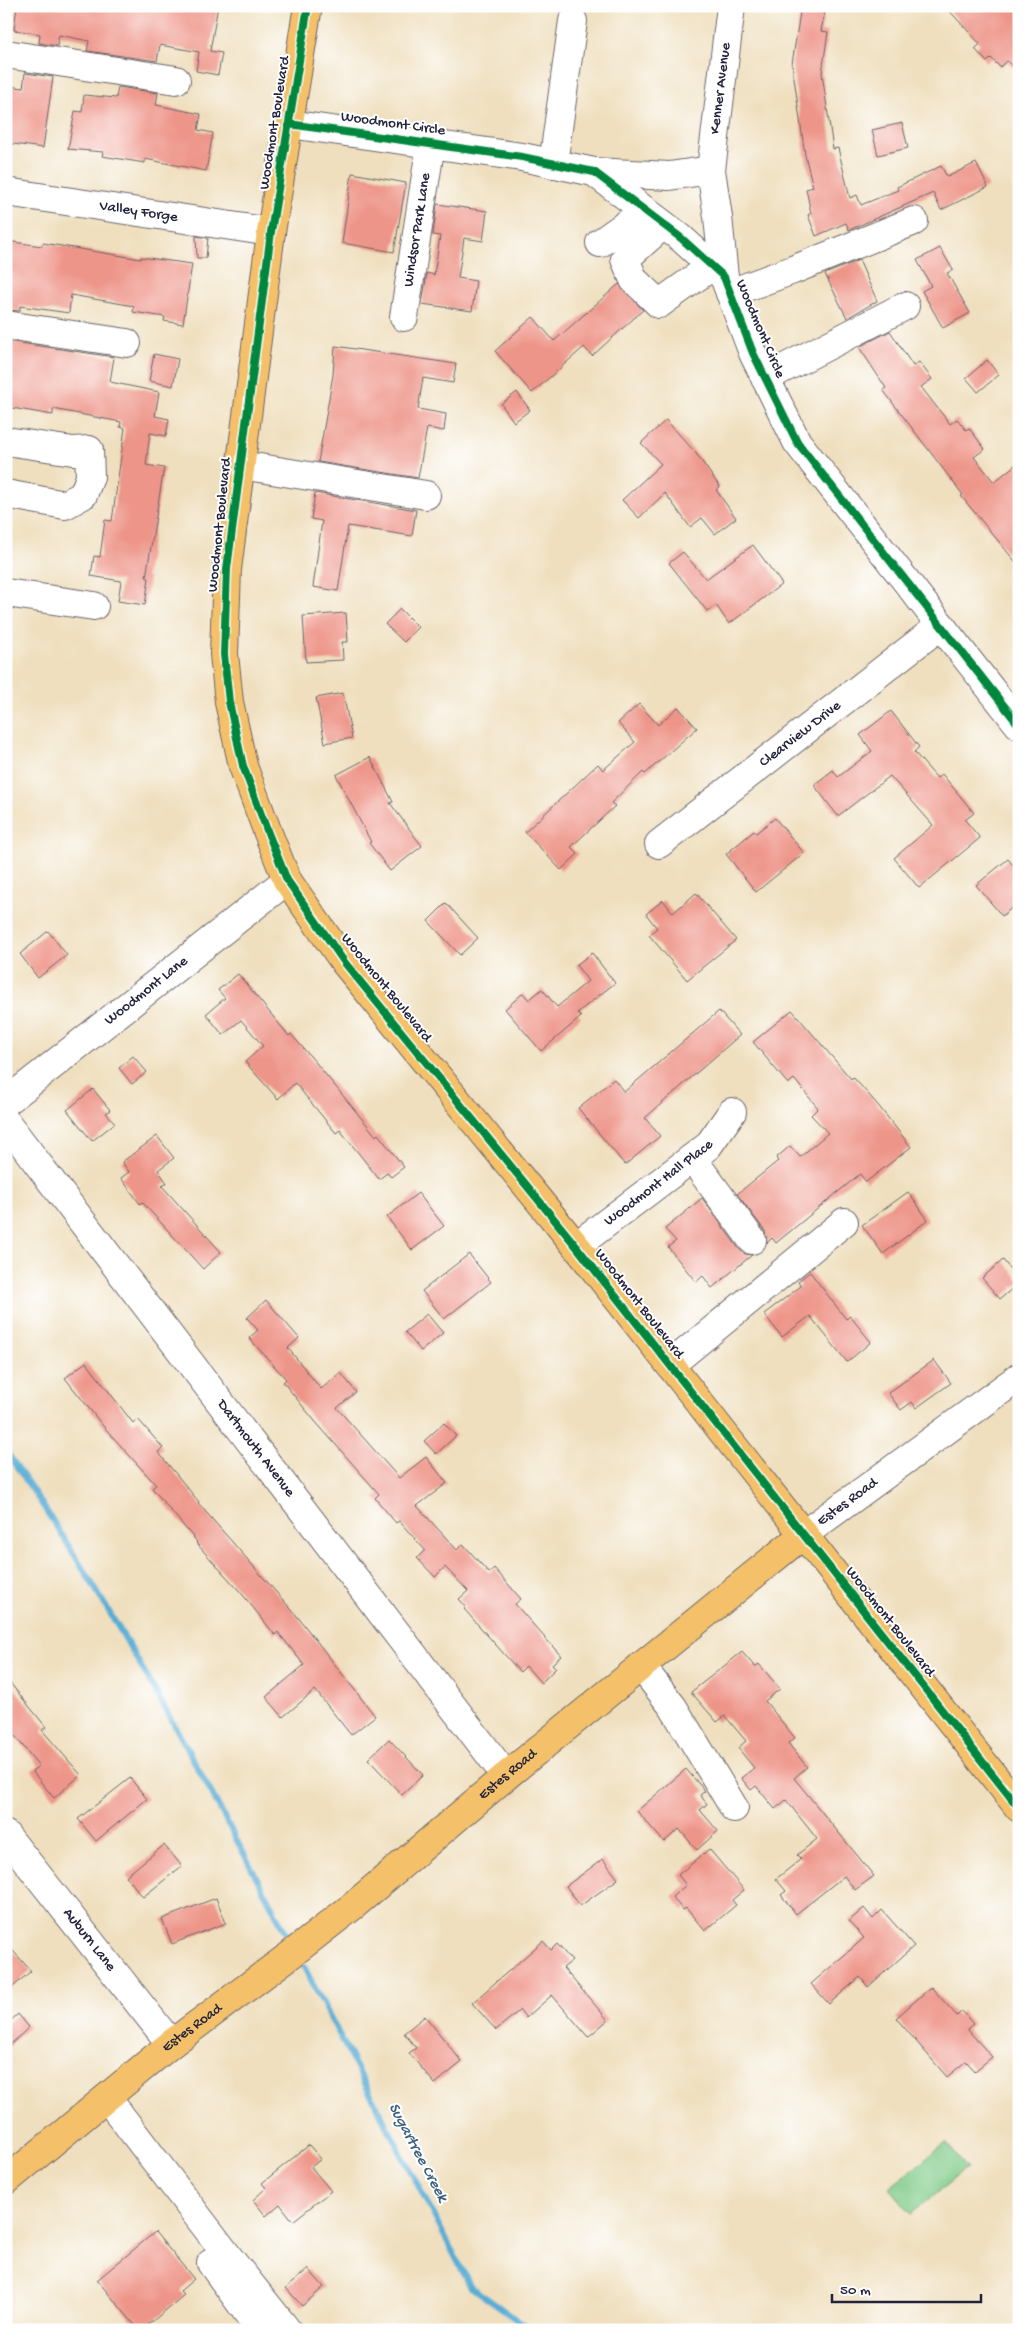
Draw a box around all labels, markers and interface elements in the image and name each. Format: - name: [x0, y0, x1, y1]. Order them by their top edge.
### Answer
- street label: Kenner Avenue: [706, 41, 735, 135]
- street label: Woodmont Boulevard: [256, 54, 295, 191]
- street label: Woodmont Circle: [340, 108, 447, 140]
- street label: Windsor Park Lane: [400, 172, 435, 288]
- street label: Valley Forge: [97, 197, 179, 227]
- street label: Woodmont Circle: [731, 277, 789, 381]
- street label: Woodmont Boulevard: [204, 456, 236, 593]
- street label: Clearview Drive: [756, 697, 845, 771]
- street label: Woodmont Boulevard: [337, 930, 436, 1047]
- street label: Woodmont Lane: [101, 952, 192, 1029]
- street label: Woodmont Hall Place: [601, 1137, 718, 1230]
- street label: Woodmont Boulevard: [590, 1245, 688, 1364]
- street label: Dartmouth Avenue: [212, 1395, 299, 1501]
- street label: Estes Road: [814, 1473, 882, 1530]
- street label: Woodmont Boulevard: [841, 1563, 939, 1682]
- street label: Estes Road: [475, 1745, 542, 1804]
- street label: Auburn Lane: [59, 1905, 120, 1976]
- street label: Estes Road: [158, 1999, 227, 2057]
- water label: Sugartree Creek: [383, 2100, 452, 2207]
- scale bar: [832, 2271, 981, 2303]
- text: 50 m: [840, 2282, 871, 2300]

